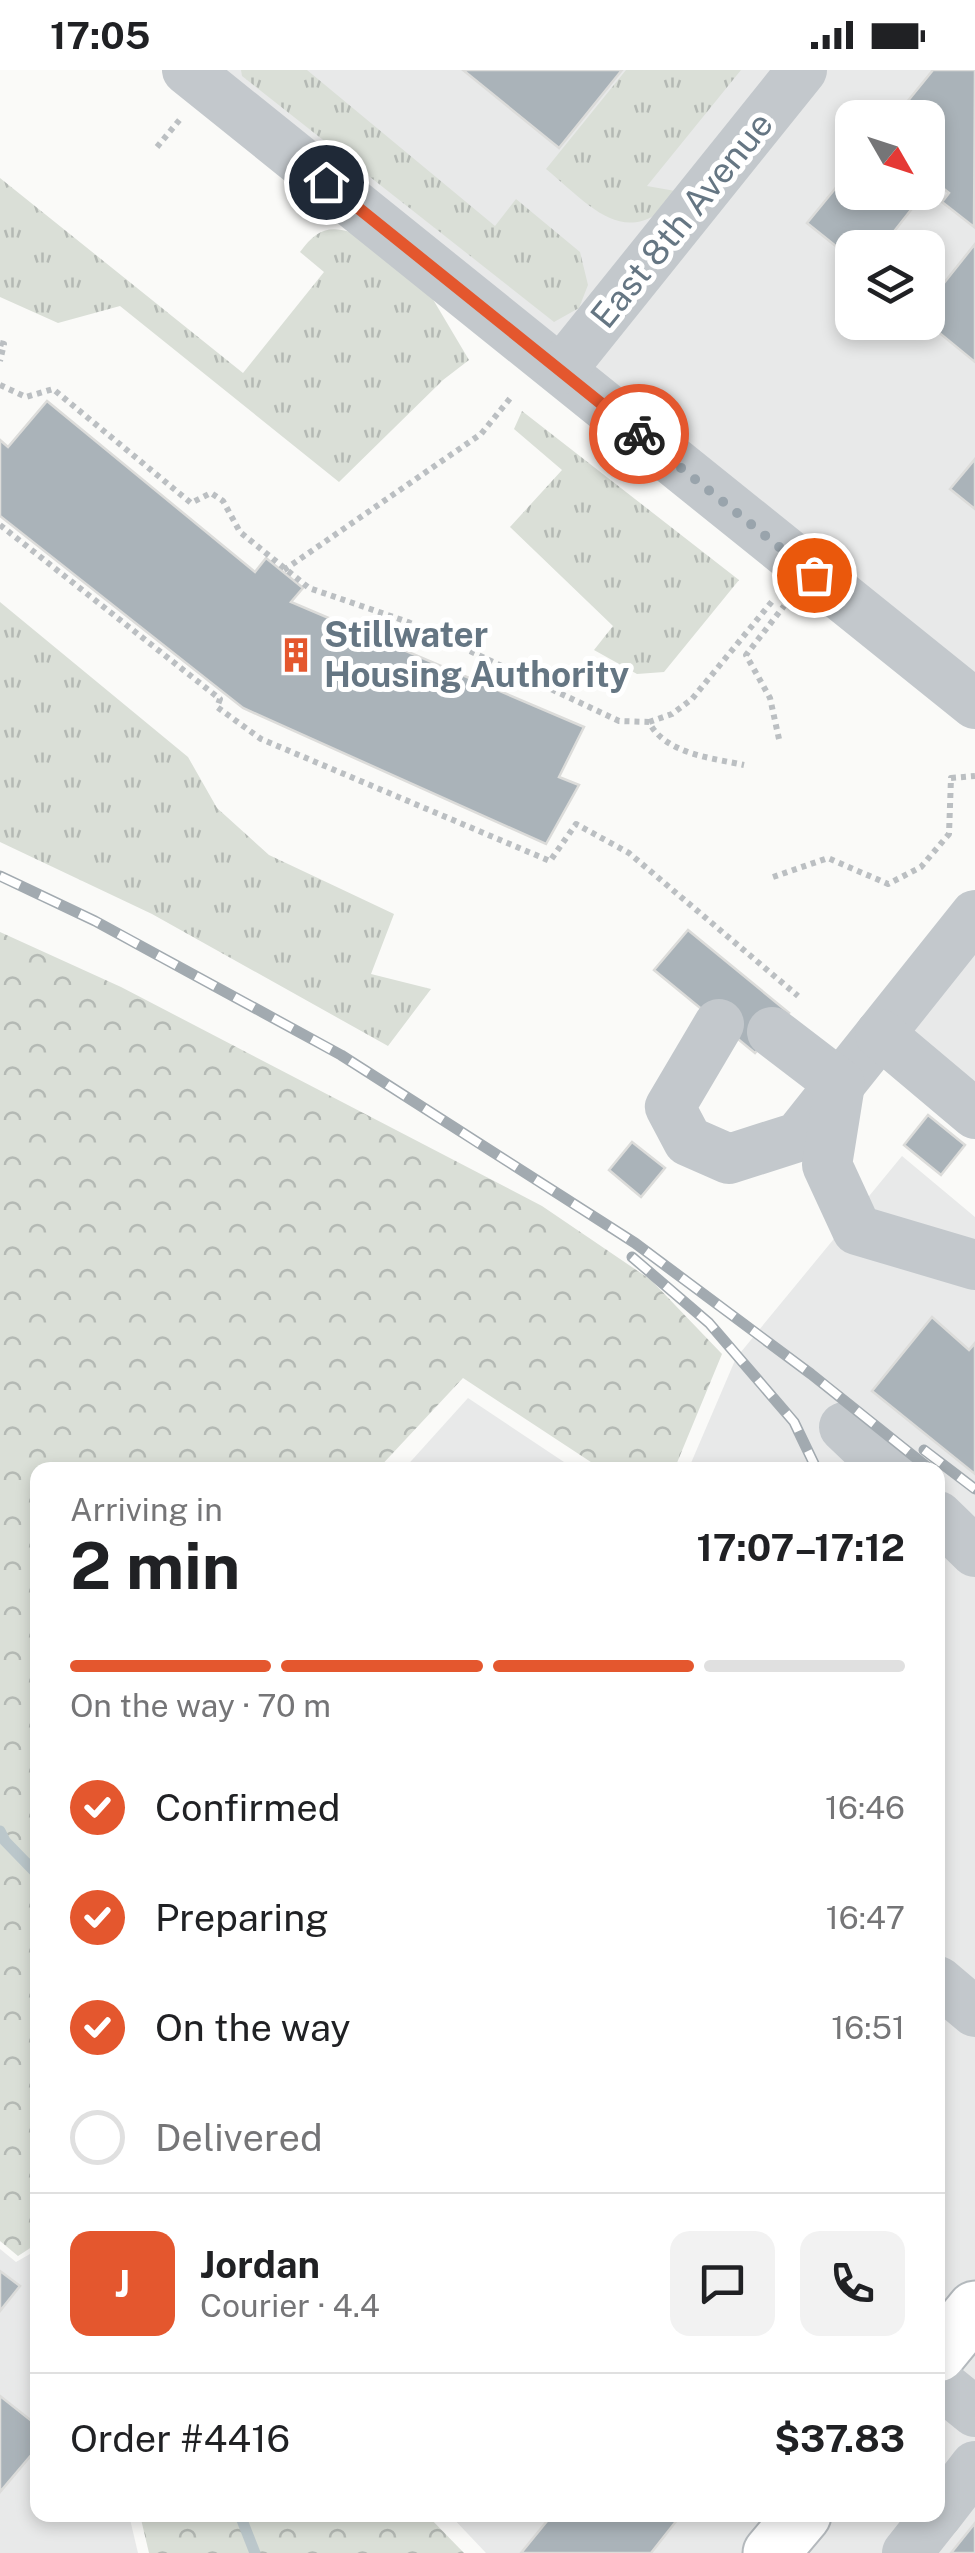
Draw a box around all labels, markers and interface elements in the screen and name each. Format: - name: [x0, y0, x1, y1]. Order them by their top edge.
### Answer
- text: 17:05: [50, 13, 150, 58]
- north arrow: [835, 100, 945, 210]
- map controls: [835, 100, 945, 340]
- street label: East 8th Avenue: [582, 104, 781, 336]
- pin: [284, 140, 369, 225]
- icon: home: [299, 155, 354, 210]
- button: layers: [835, 230, 945, 340]
- courier: [589, 384, 689, 484]
- icon: bike: [612, 407, 667, 462]
- pin: [772, 533, 857, 618]
- icon: bag: [787, 548, 842, 603]
- place label: Stillwater Housing Authority: [324, 614, 629, 695]
- building icon: Stillwater Housing Authority: [277, 636, 315, 674]
- text: Arriving in: [70, 1491, 223, 1528]
- text: 17:07–17:12: [696, 1525, 905, 1570]
- text: 2 min: [70, 1527, 240, 1604]
- text: On the way · 70 m: [70, 1687, 331, 1724]
- icon: check: [70, 1780, 125, 1835]
- text: Confirmed: [155, 1785, 340, 1830]
- text: 16:46: [825, 1789, 905, 1826]
- icon: check: [70, 1890, 125, 1945]
- text: Preparing: [155, 1895, 329, 1940]
- text: 16:47: [826, 1899, 905, 1936]
- icon: check: [70, 2000, 125, 2055]
- text: On the way: [155, 2005, 351, 2050]
- text: 16:51: [831, 2009, 905, 2046]
- text: Delivered: [155, 2115, 323, 2160]
- button: chat: [670, 2231, 775, 2336]
- button: phone: [800, 2231, 905, 2336]
- text: Jordan: [200, 2242, 320, 2287]
- text: J: [115, 2261, 130, 2306]
- text: Courier · 4.4: [200, 2287, 380, 2324]
- text: Order #4416: [70, 2416, 290, 2461]
- text: $37.83: [774, 2416, 905, 2461]

